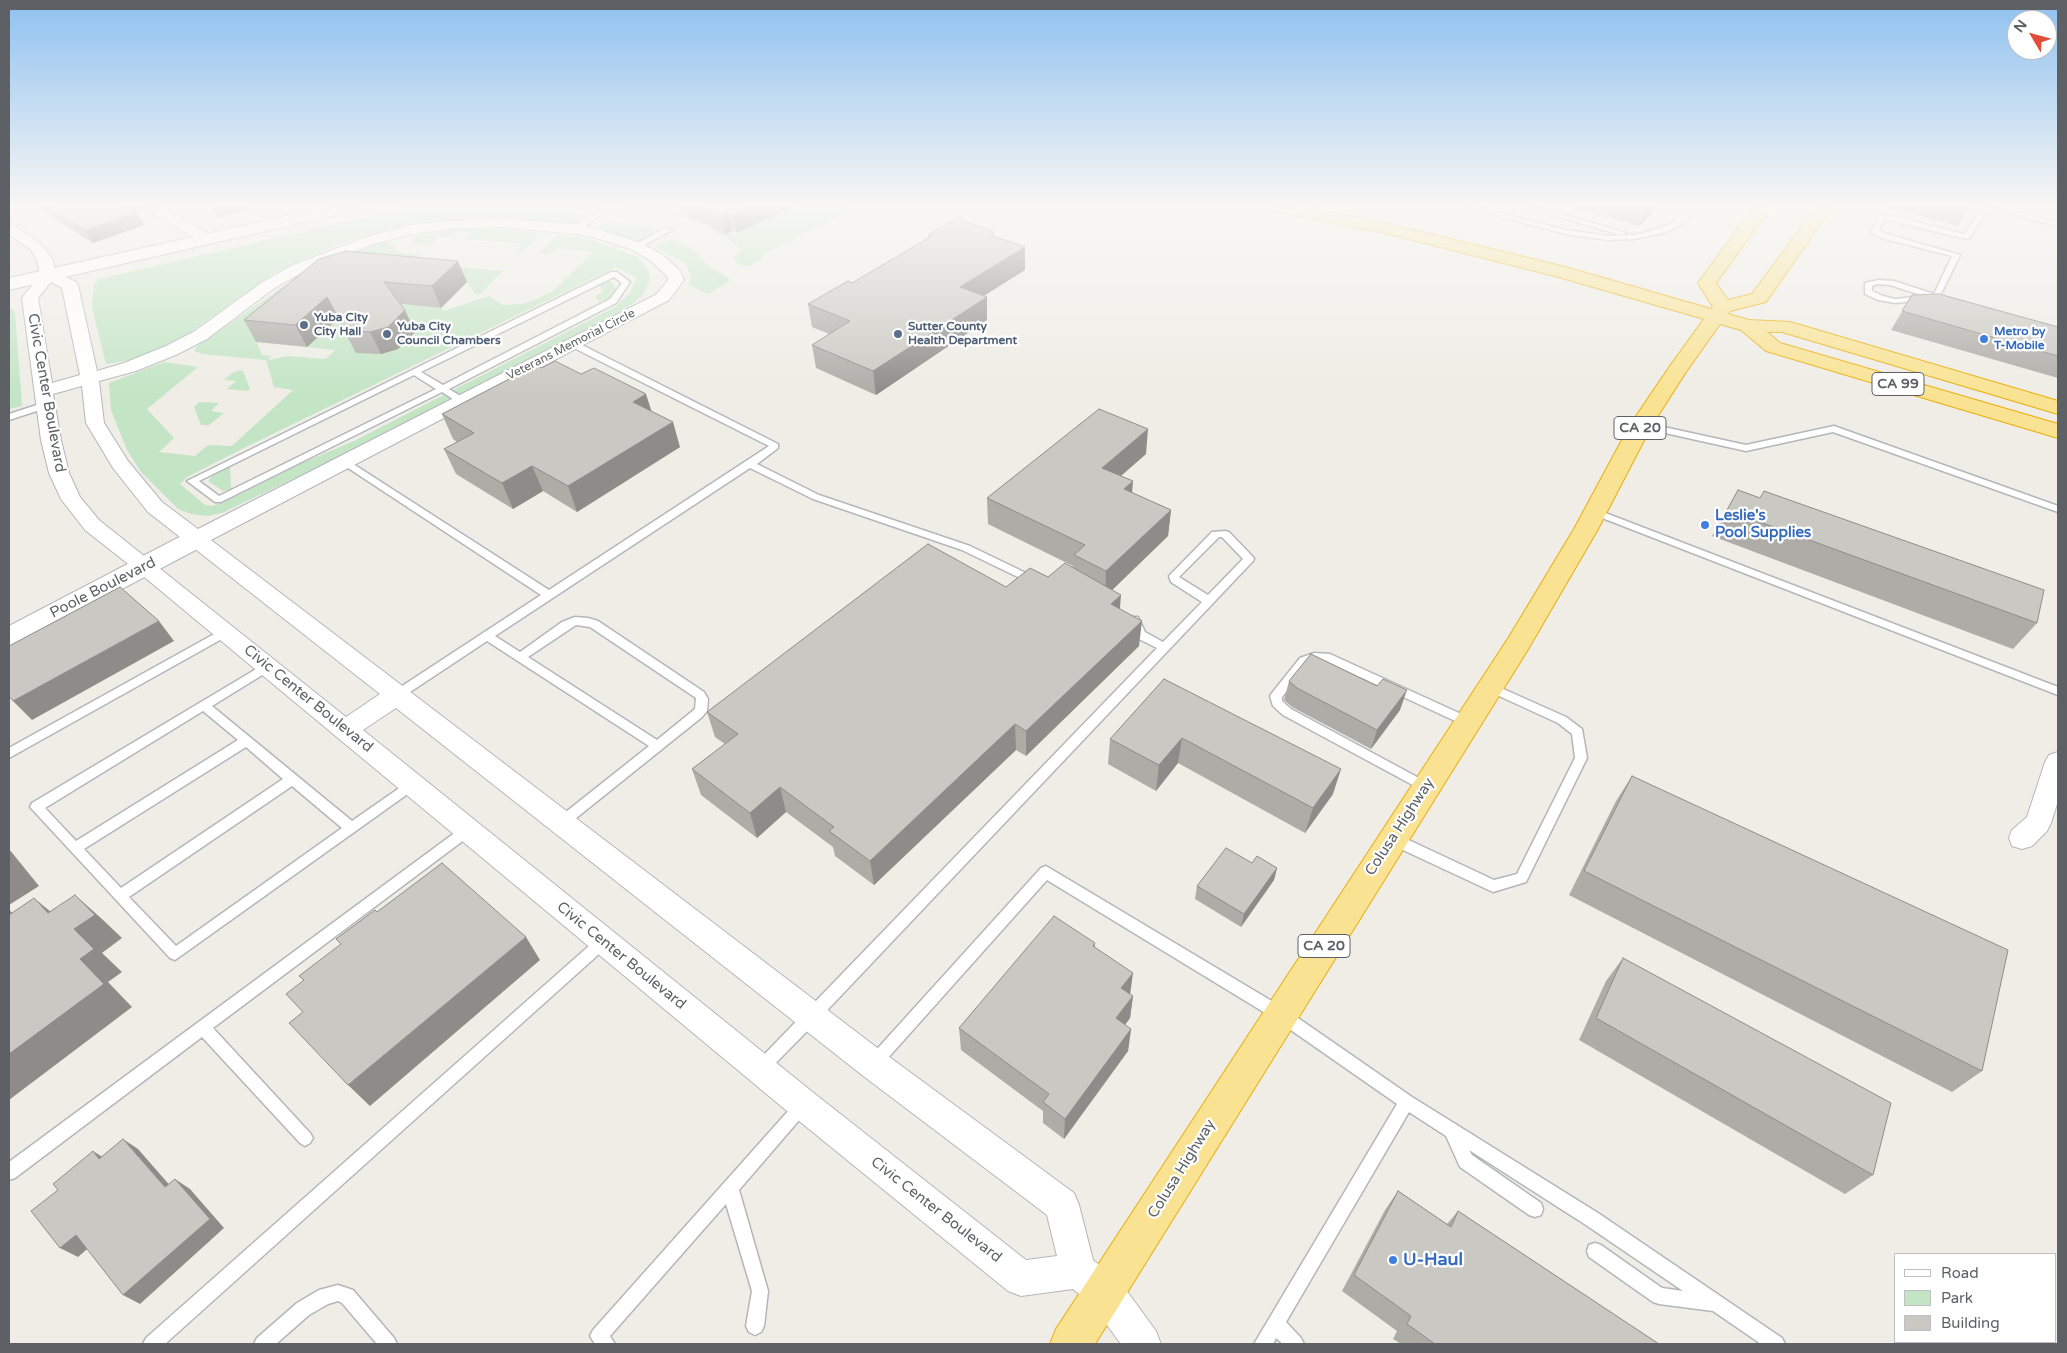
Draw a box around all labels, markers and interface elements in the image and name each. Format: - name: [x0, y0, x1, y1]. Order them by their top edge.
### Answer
- north arrow: [2007, 10, 2057, 60]
- text: N: [2010, 17, 2031, 36]
- street label: Veterans Memorial Circle: [504, 306, 638, 384]
- place label: Yuba City City Hall: [314, 311, 368, 339]
- street label: Civic Center Boulevard: [23, 312, 69, 474]
- marker: Yuba City City Hall: [298, 319, 310, 331]
- place label: Yuba City Council Chambers: [397, 320, 501, 348]
- place label: Sutter County Health Department: [908, 320, 1017, 348]
- place label: Metro by T-Mobile: [1994, 325, 2046, 353]
- marker: Yuba City Council Chambers: [381, 328, 393, 340]
- marker: Sutter County Health Department: [892, 328, 904, 340]
- marker: Metro by T-Mobile: [1978, 333, 1990, 345]
- road number: CA 99: [1872, 372, 1924, 396]
- road number: CA 20: [1614, 416, 1666, 439]
- place label: Leslie's Pool Supplies: [1715, 507, 1811, 542]
- marker: Leslie's Pool Supplies: [1699, 519, 1711, 531]
- street label: Poole Boulevard: [47, 554, 159, 622]
- street label: Civic Center Boulevard: [240, 641, 376, 757]
- street label: Colusa Highway: [1362, 775, 1438, 879]
- street label: Civic Center Boulevard: [553, 898, 689, 1014]
- road number: CA 20: [1298, 934, 1350, 958]
- street label: Colusa Highway: [1144, 1116, 1220, 1222]
- street label: Civic Center Boulevard: [867, 1153, 1005, 1267]
- place label: U-Haul: [1403, 1249, 1463, 1271]
- legend: [1894, 1253, 2057, 1343]
- marker: U-Haul: [1387, 1254, 1399, 1266]
- text: Road: [1941, 1264, 1979, 1282]
- text: Park: [1941, 1289, 1973, 1307]
- text: Building: [1941, 1314, 2000, 1332]

